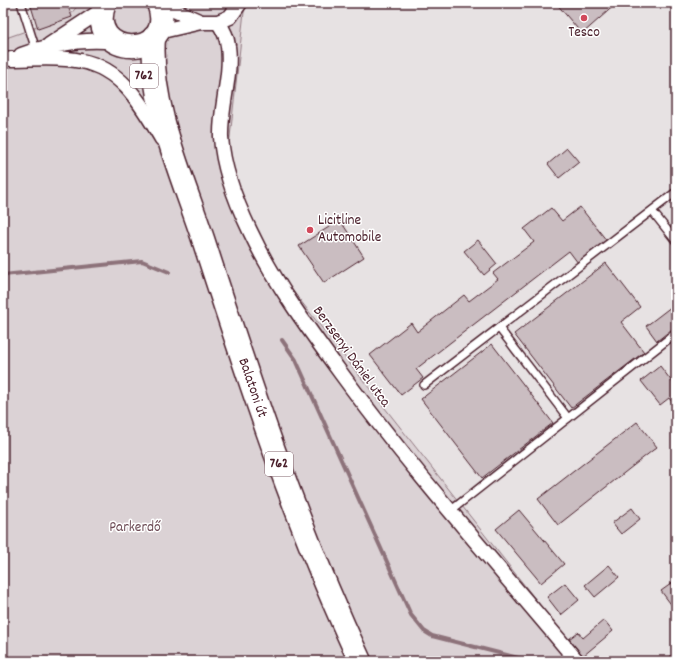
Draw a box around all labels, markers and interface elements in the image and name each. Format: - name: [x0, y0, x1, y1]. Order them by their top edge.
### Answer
- marker: Tesco: [579, 13, 589, 23]
- place label: Tesco: [568, 22, 600, 44]
- road number: 762: [130, 64, 158, 88]
- place label: Licitline Automobile: [318, 210, 382, 249]
- marker: Licitline Automobile: [305, 225, 315, 235]
- street label: Berzsenyi Dániel utca: [307, 302, 396, 413]
- street label: Balatoni út: [231, 355, 273, 421]
- road number: 762: [265, 452, 293, 476]
- park label: Parkerdő: [109, 517, 161, 539]

